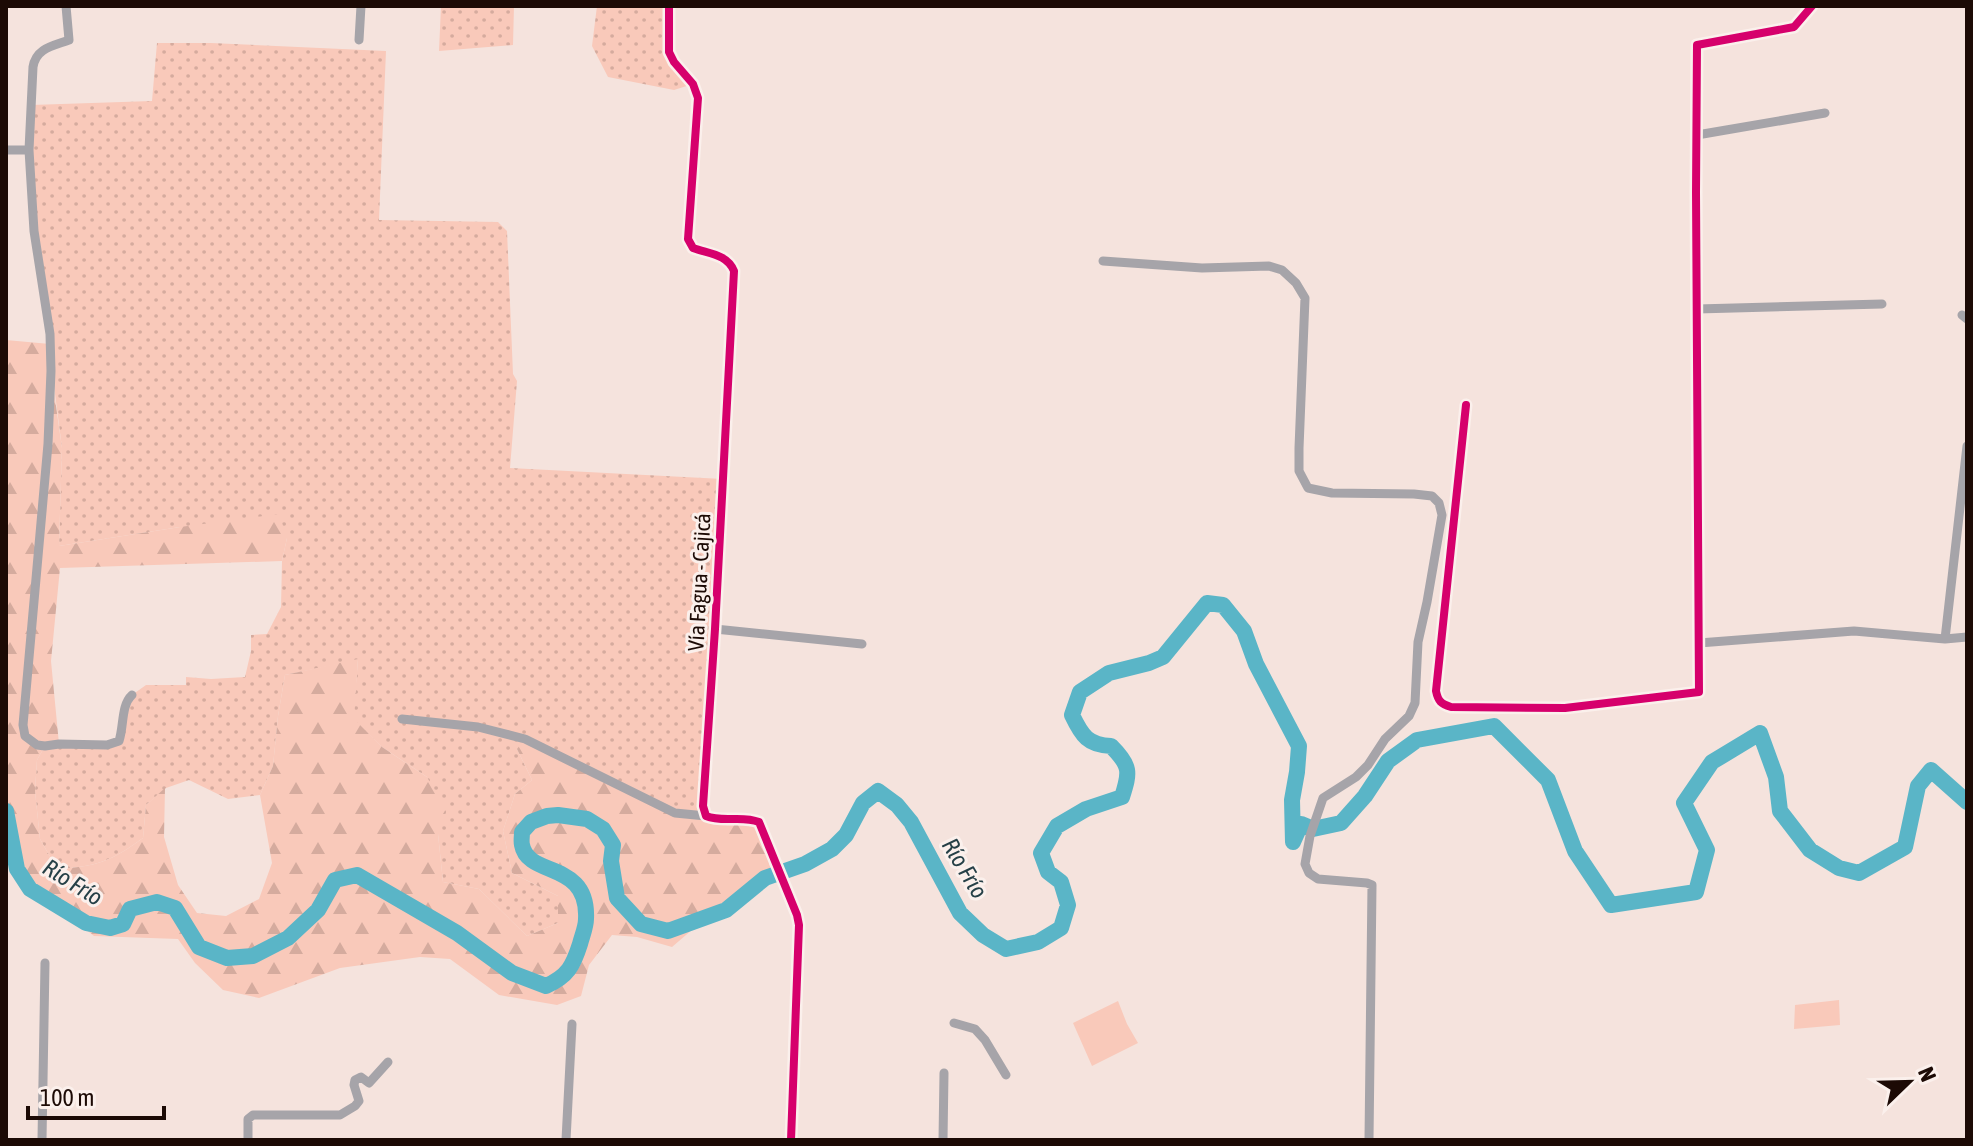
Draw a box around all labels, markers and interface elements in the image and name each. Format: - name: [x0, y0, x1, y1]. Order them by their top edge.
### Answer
- street label: Vía Fagua - Cajicá: [682, 512, 716, 652]
- water label: Río Frío: [937, 833, 993, 903]
- water label: Río Frío: [38, 853, 108, 911]
- north arrow: [1869, 1042, 1949, 1122]
- text: N: [1913, 1063, 1942, 1085]
- scale bar: [28, 1070, 164, 1120]
- text: 100 m: [40, 1084, 94, 1111]

